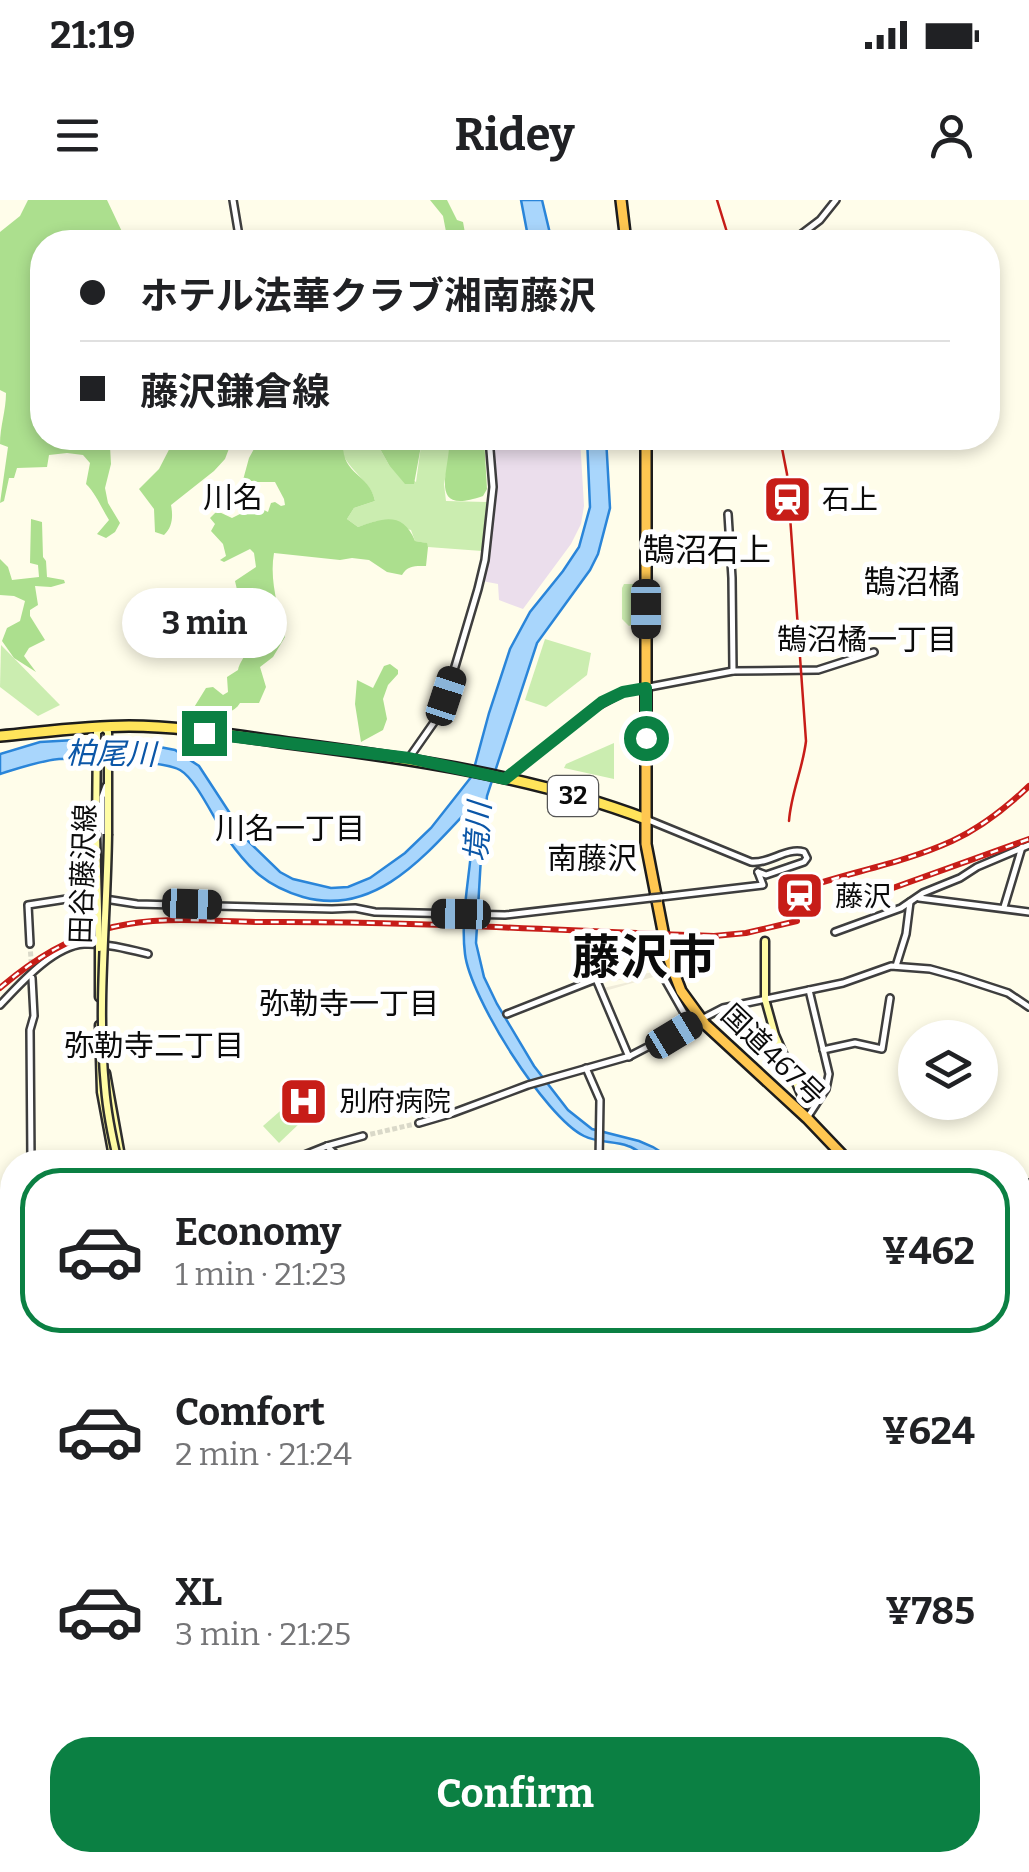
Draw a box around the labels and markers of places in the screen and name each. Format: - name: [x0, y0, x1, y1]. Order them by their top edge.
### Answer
- station icon: 石上: [761, 473, 813, 525]
- place label: 石上: [822, 483, 878, 516]
- station icon: 藤沢: [774, 870, 826, 922]
- place label: 藤沢: [835, 880, 891, 913]
- hospital icon: 別府病院: [278, 1075, 330, 1127]
- place label: 別府病院: [339, 1085, 451, 1118]

